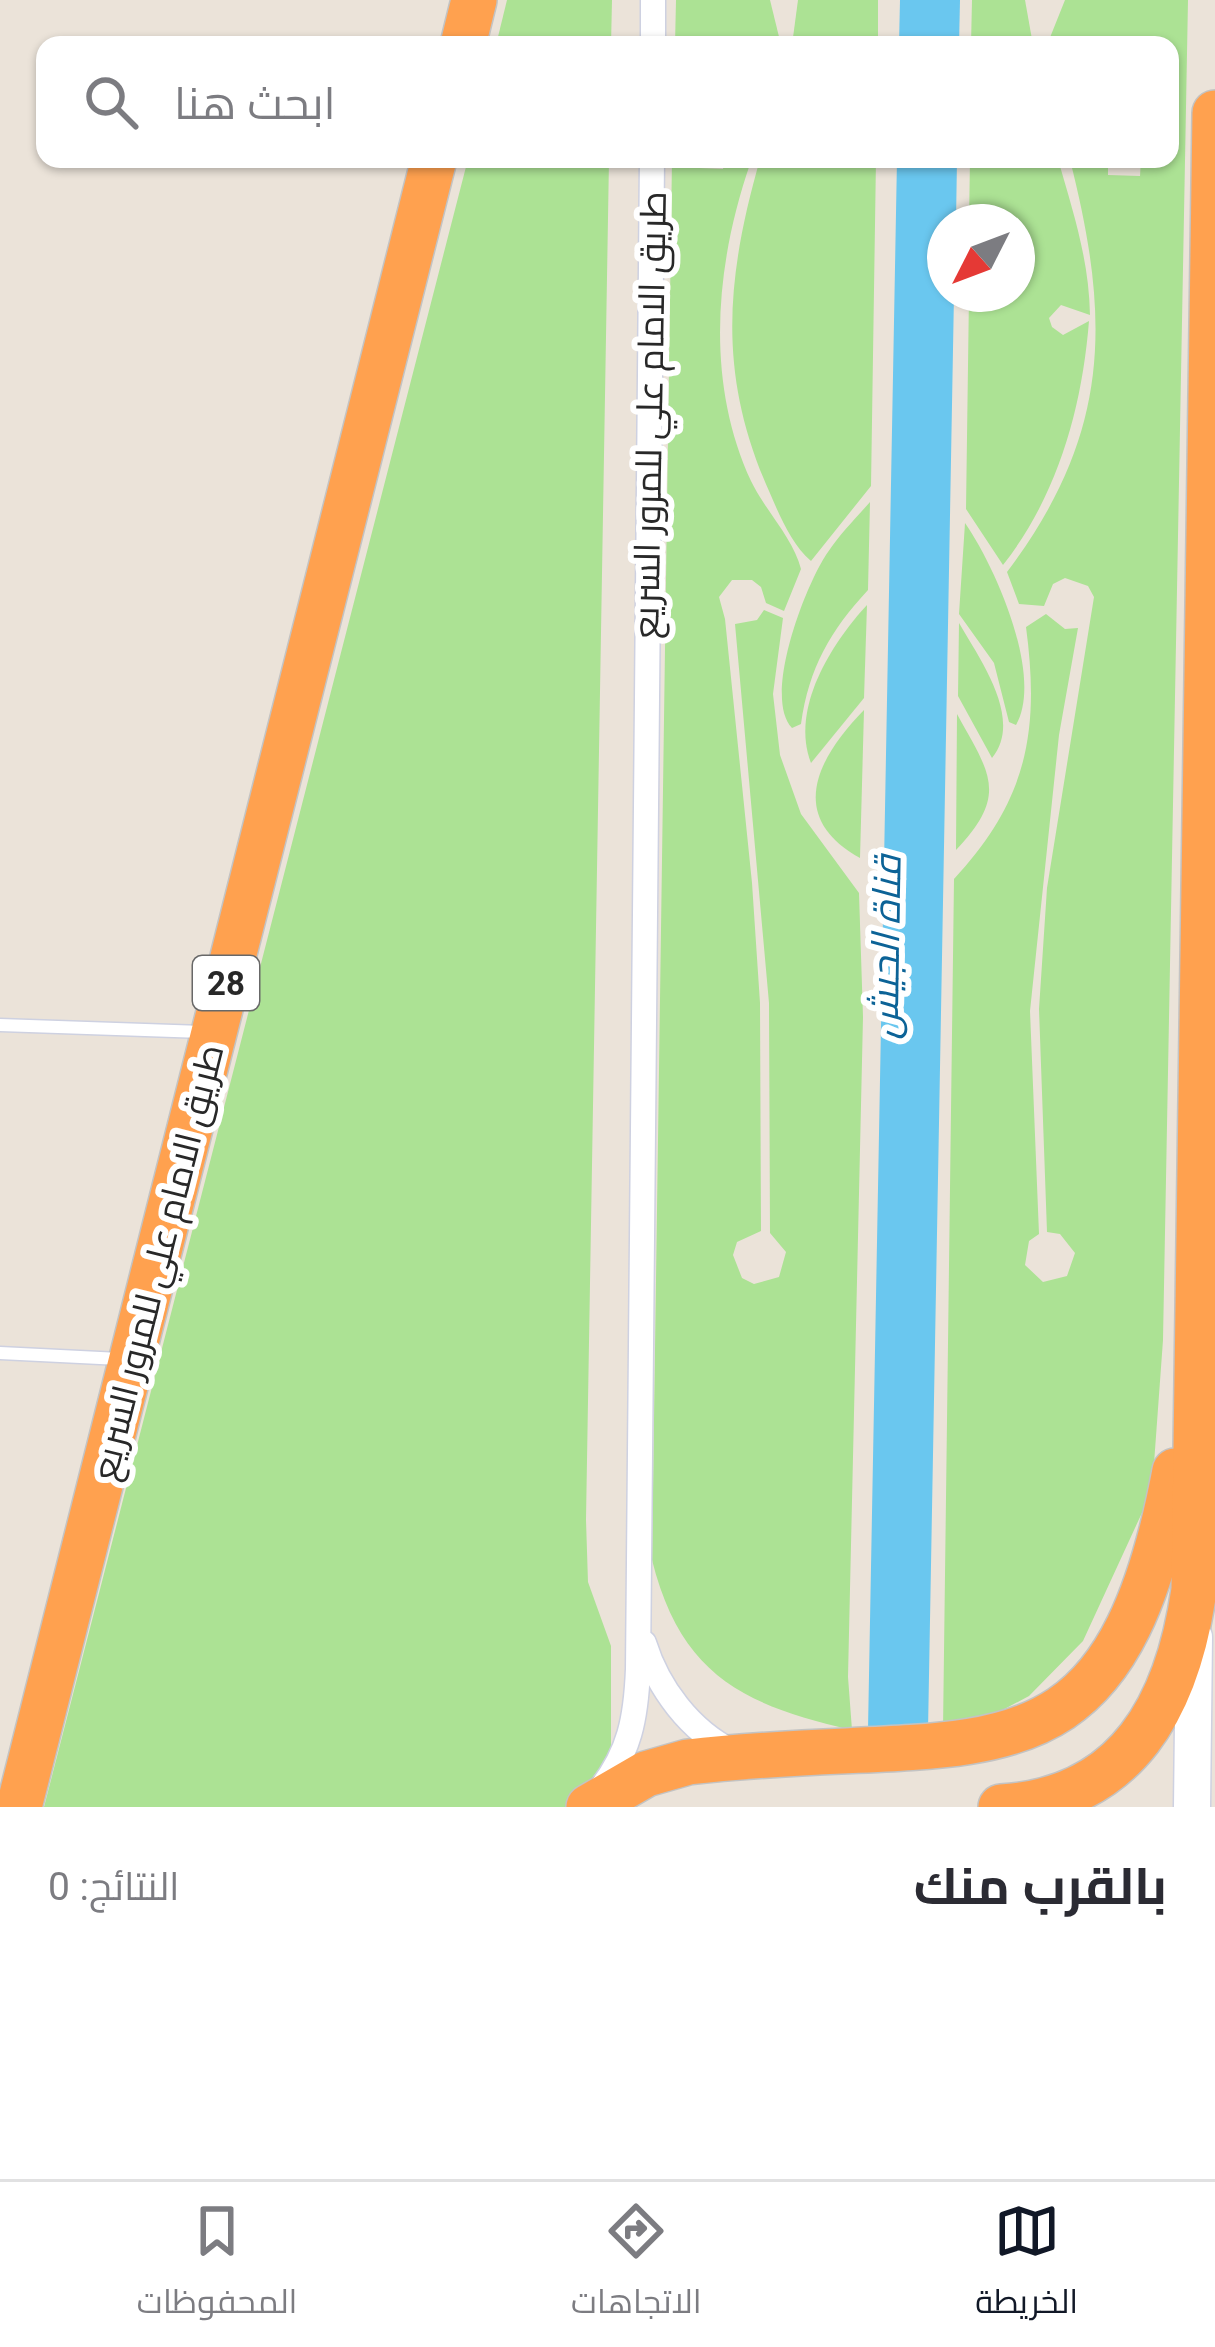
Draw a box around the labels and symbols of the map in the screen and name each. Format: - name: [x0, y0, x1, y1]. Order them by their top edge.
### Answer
- street label: طريق الامام علي للمرور السريع: [625, 191, 682, 639]
- north arrow: [927, 204, 1035, 312]
- water label: قناة الجيش: [861, 852, 911, 1039]
- road number: 28: [193, 956, 259, 1010]
- street label: طريق الامام علي للمرور السريع: [83, 1040, 239, 1486]

